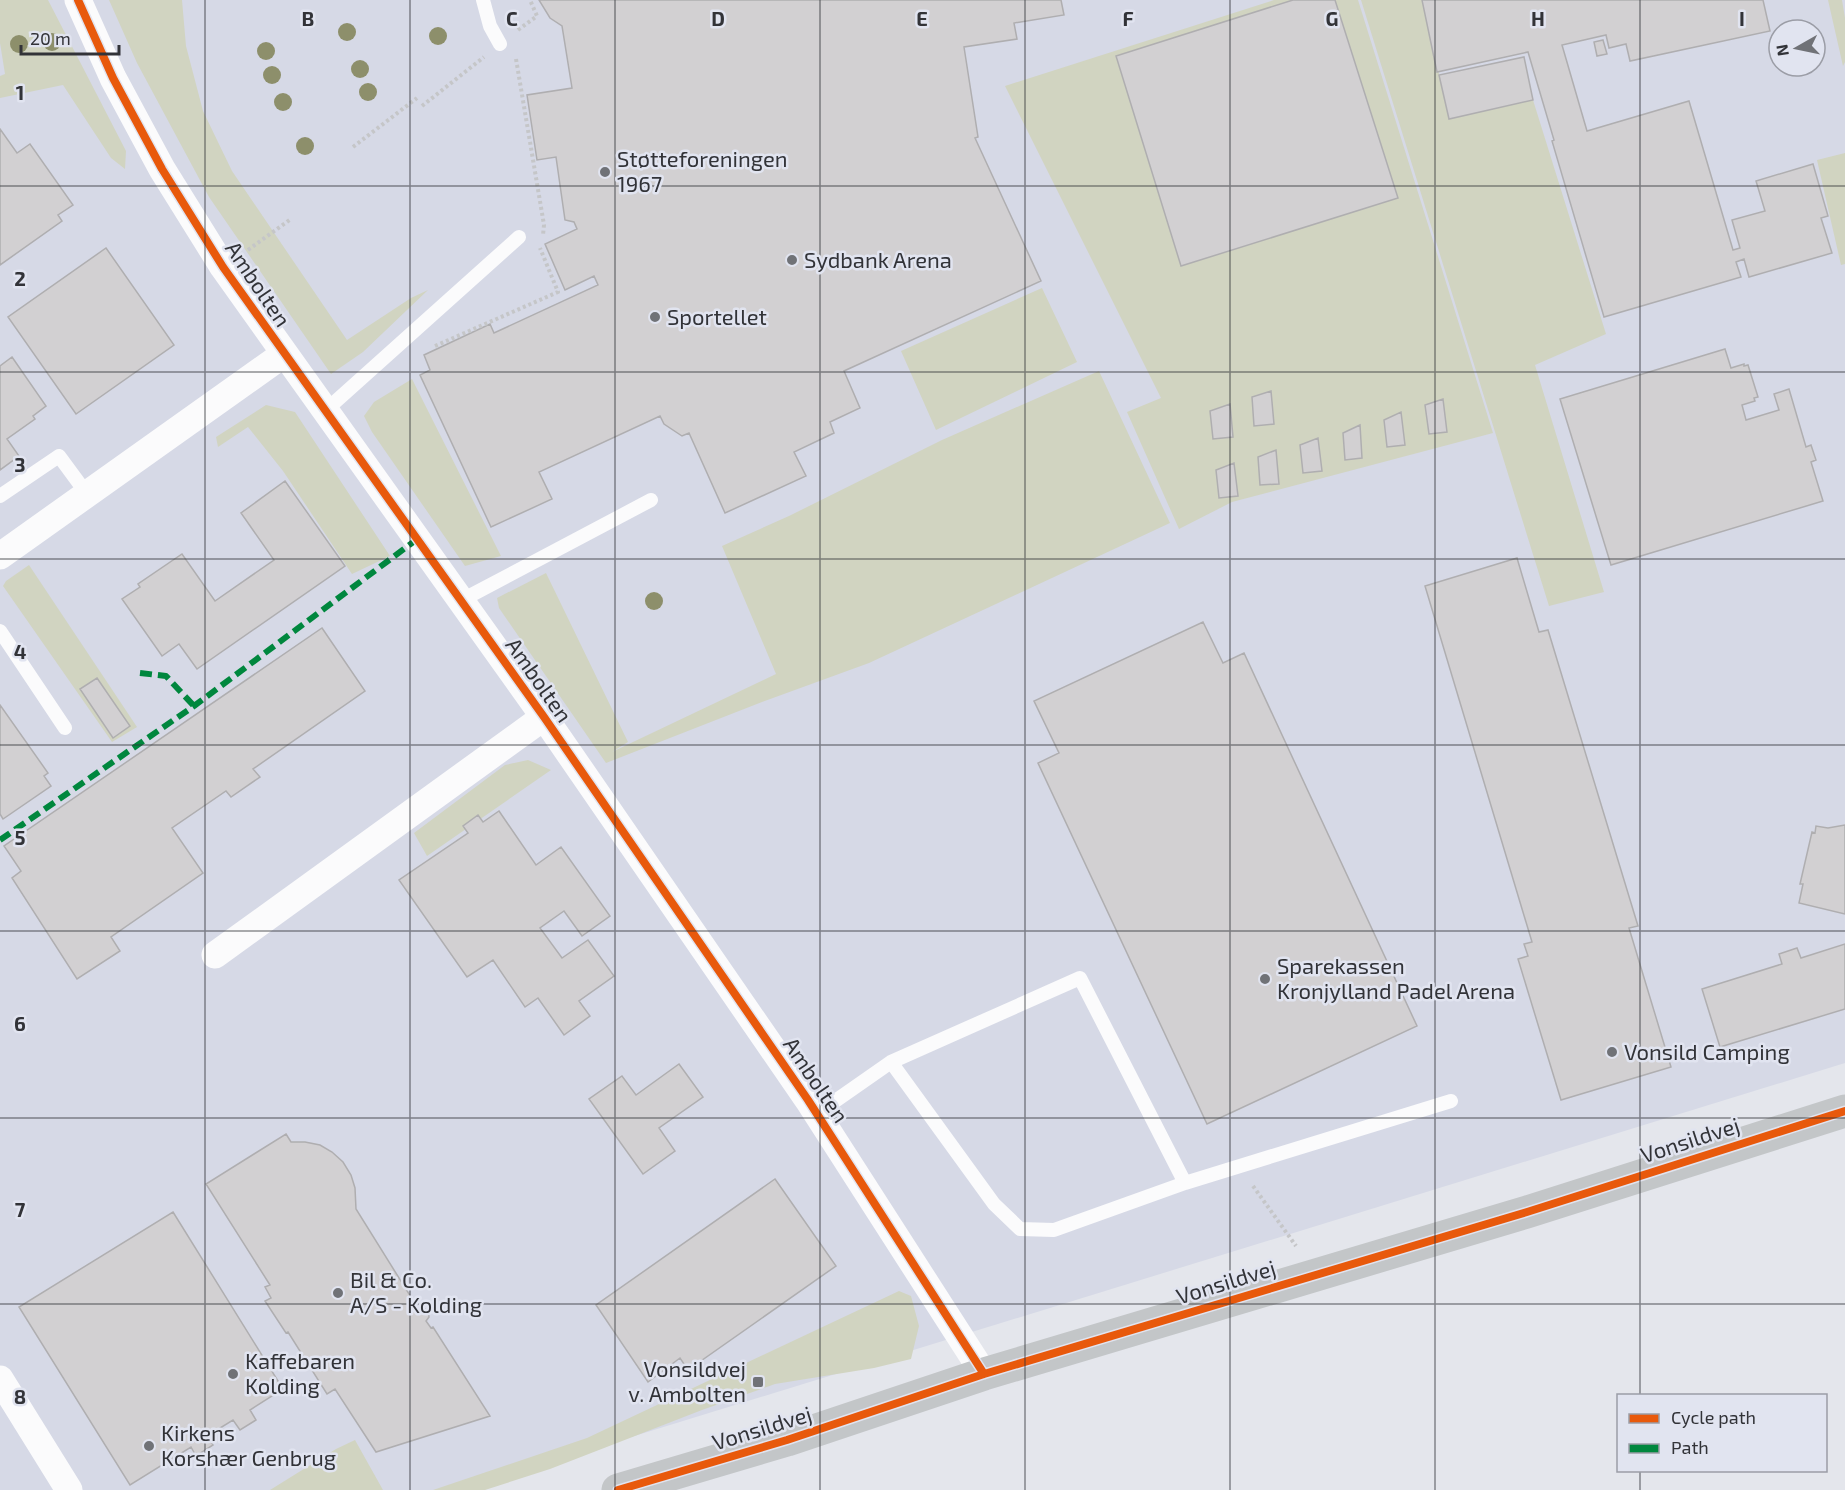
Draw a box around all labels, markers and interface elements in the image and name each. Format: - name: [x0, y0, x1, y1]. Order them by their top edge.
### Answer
- text: B: [302, 6, 314, 30]
- text: C: [506, 6, 518, 30]
- text: D: [711, 6, 725, 30]
- text: E: [916, 6, 928, 30]
- text: F: [1122, 6, 1134, 30]
- text: G: [1326, 6, 1338, 30]
- text: H: [1531, 6, 1545, 30]
- text: I: [1739, 6, 1745, 30]
- scale bar: [21, 18, 118, 56]
- north arrow: [1767, 18, 1827, 78]
- text: 20 m: [30, 27, 71, 49]
- text: N: [1771, 43, 1792, 58]
- text: 1: [16, 80, 24, 104]
- place label: Støtteforeningen 1967: [617, 145, 788, 196]
- marker: Støtteforeningen 1967: [598, 165, 612, 179]
- street label: Ambolten: [221, 236, 297, 331]
- place label: Sydbank Arena: [804, 246, 952, 272]
- marker: Sydbank Arena: [785, 253, 799, 267]
- text: 2: [14, 266, 26, 290]
- place label: Sportellet: [667, 303, 767, 329]
- marker: Sportellet: [648, 310, 662, 324]
- text: 3: [14, 452, 26, 476]
- street label: Ambolten: [501, 632, 578, 727]
- text: 4: [14, 639, 27, 663]
- text: 5: [14, 825, 26, 849]
- place label: Sparekassen Kronjylland Padel Arena: [1277, 952, 1515, 1004]
- marker: Sparekassen Kronjylland Padel Arena: [1258, 972, 1272, 986]
- text: 6: [14, 1011, 26, 1035]
- street label: Ambolten: [779, 1032, 855, 1127]
- place label: Vonsild Camping: [1624, 1038, 1790, 1064]
- marker: Vonsild Camping: [1605, 1045, 1619, 1059]
- street label: Vonsildvej: [1637, 1111, 1743, 1168]
- text: 7: [15, 1197, 26, 1221]
- street label: Vonsildvej: [1173, 1254, 1279, 1309]
- place label: Bil & Co. A/S - Kolding: [350, 1266, 482, 1317]
- marker: Bil & Co. A/S - Kolding: [331, 1286, 345, 1300]
- place label: Kaffebaren Kolding: [245, 1347, 355, 1398]
- place label: Vonsildvej v. Ambolten: [628, 1355, 746, 1406]
- marker: Kaffebaren Kolding: [226, 1367, 240, 1381]
- marker: Vonsildvej v. Ambolten: [751, 1375, 765, 1389]
- text: 8: [14, 1384, 26, 1408]
- legend: [1617, 1394, 1827, 1472]
- street label: Vonsildvej: [709, 1400, 815, 1455]
- text: Cycle path: [1671, 1406, 1756, 1428]
- place label: Kirkens Korshær Genbrug: [161, 1419, 336, 1470]
- text: Path: [1671, 1436, 1709, 1458]
- marker: Kirkens Korshær Genbrug: [142, 1439, 156, 1453]

